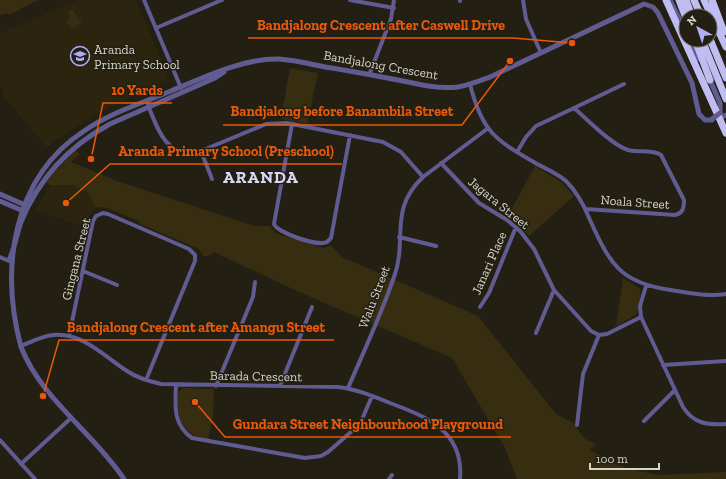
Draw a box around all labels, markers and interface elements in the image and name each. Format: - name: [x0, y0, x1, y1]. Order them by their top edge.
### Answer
- north arrow: [678, 8, 718, 48]
- callout: Bandjalong Crescent after Caswell Drive: [248, 12, 513, 38]
- text: N: [685, 13, 700, 28]
- text: Bandjalong Crescent after Caswell Drive: [257, 17, 505, 34]
- place label: Aranda Primary School: [94, 42, 180, 72]
- school or university icon: Aranda Primary School: [69, 45, 91, 67]
- street label: Bandjalong Crescent: [322, 48, 440, 83]
- callout: 10 Yards: [103, 77, 172, 103]
- text: 10 Yards: [111, 82, 163, 99]
- callout: Bandjalong before Banambila Street: [223, 99, 462, 125]
- text: Bandjalong before Banambila Street: [231, 103, 454, 120]
- callout: Aranda Primary School (Preschool): [110, 138, 342, 164]
- text: Aranda Primary School (Preschool): [118, 143, 334, 160]
- district label: ARANDA: [223, 167, 299, 187]
- street label: Jagara Street: [465, 174, 533, 232]
- street label: Noala Street: [600, 192, 670, 212]
- street label: Gingana Street: [59, 216, 94, 302]
- street label: Janari Place: [469, 229, 509, 297]
- street label: Walu Street: [355, 263, 393, 330]
- callout: Bandjalong Crescent after Amangu Street: [59, 314, 334, 340]
- text: Bandjalong Crescent after Amangu Street: [67, 319, 326, 336]
- street label: Barada Crescent: [210, 368, 302, 384]
- callout: Gundara Street Neighbourhood Playground: [225, 411, 511, 437]
- text: Gundara Street Neighbourhood Playground: [233, 416, 503, 433]
- scale bar: [590, 445, 659, 471]
- text: 100 m: [596, 452, 628, 466]

